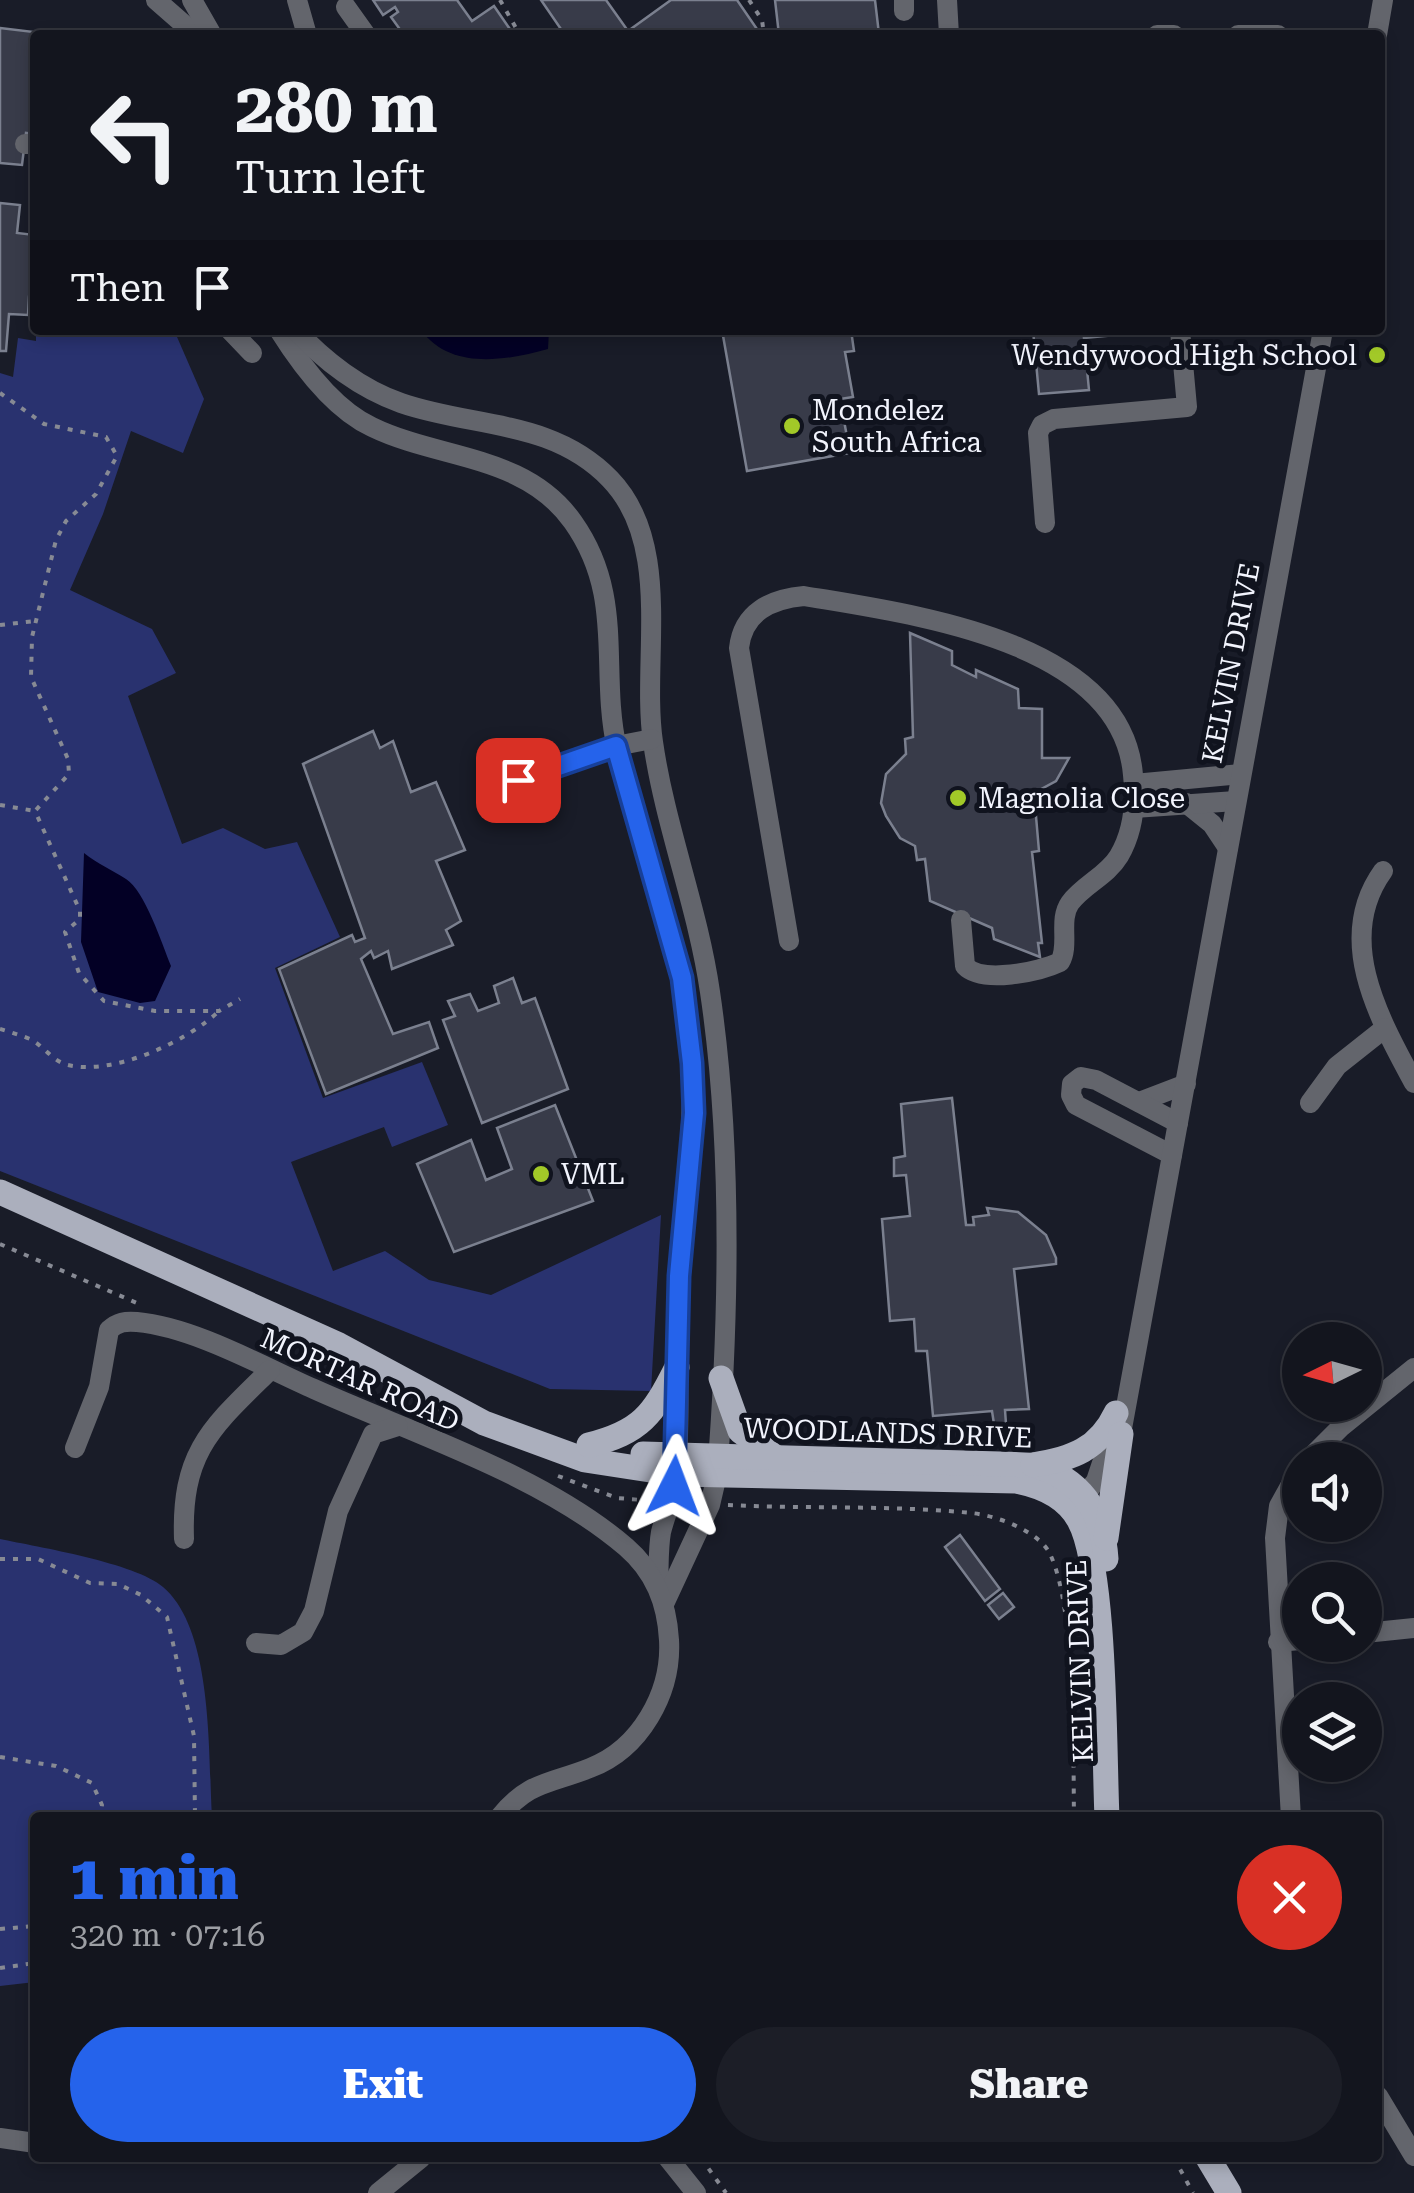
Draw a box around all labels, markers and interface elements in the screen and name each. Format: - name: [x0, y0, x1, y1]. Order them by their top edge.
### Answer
- text: 280 m: [235, 67, 438, 149]
- icon: left: [70, 70, 200, 200]
- text: Turn left: [235, 151, 425, 204]
- icon: arrive: [185, 260, 240, 315]
- text: Then: [70, 266, 165, 310]
- place label: Wendywood High School: [1011, 339, 1357, 372]
- marker: Wendywood High School: [1366, 344, 1388, 366]
- place label: Mondelez South Africa: [812, 394, 982, 459]
- marker: Mondelez South Africa: [781, 415, 803, 437]
- street label: KELVIN DRIVE: [1195, 560, 1267, 766]
- pin: [476, 738, 561, 823]
- icon: arrive: [491, 753, 546, 808]
- place label: Magnolia Close: [978, 782, 1185, 815]
- marker: Magnolia Close: [947, 787, 969, 809]
- place label: VML: [561, 1158, 625, 1191]
- marker: VML: [530, 1163, 552, 1185]
- street label: MORTAR ROAD: [256, 1321, 464, 1439]
- north arrow: [1282, 1322, 1382, 1422]
- map controls: [1282, 1322, 1382, 1782]
- street label: WOODLANDS DRIVE: [743, 1411, 1033, 1455]
- position arrow: [622, 1434, 726, 1538]
- button: sound: [1282, 1442, 1382, 1542]
- street label: KELVIN DRIVE: [1060, 1559, 1100, 1763]
- button: search: [1282, 1562, 1382, 1662]
- button: layers: [1282, 1682, 1382, 1782]
- text: 1 min: [70, 1843, 239, 1914]
- button: close: [1237, 1845, 1342, 1950]
- text: 320 m · 07:16: [70, 1916, 265, 1954]
- button: Exit: [70, 2027, 696, 2142]
- button: Share: [716, 2027, 1342, 2142]

